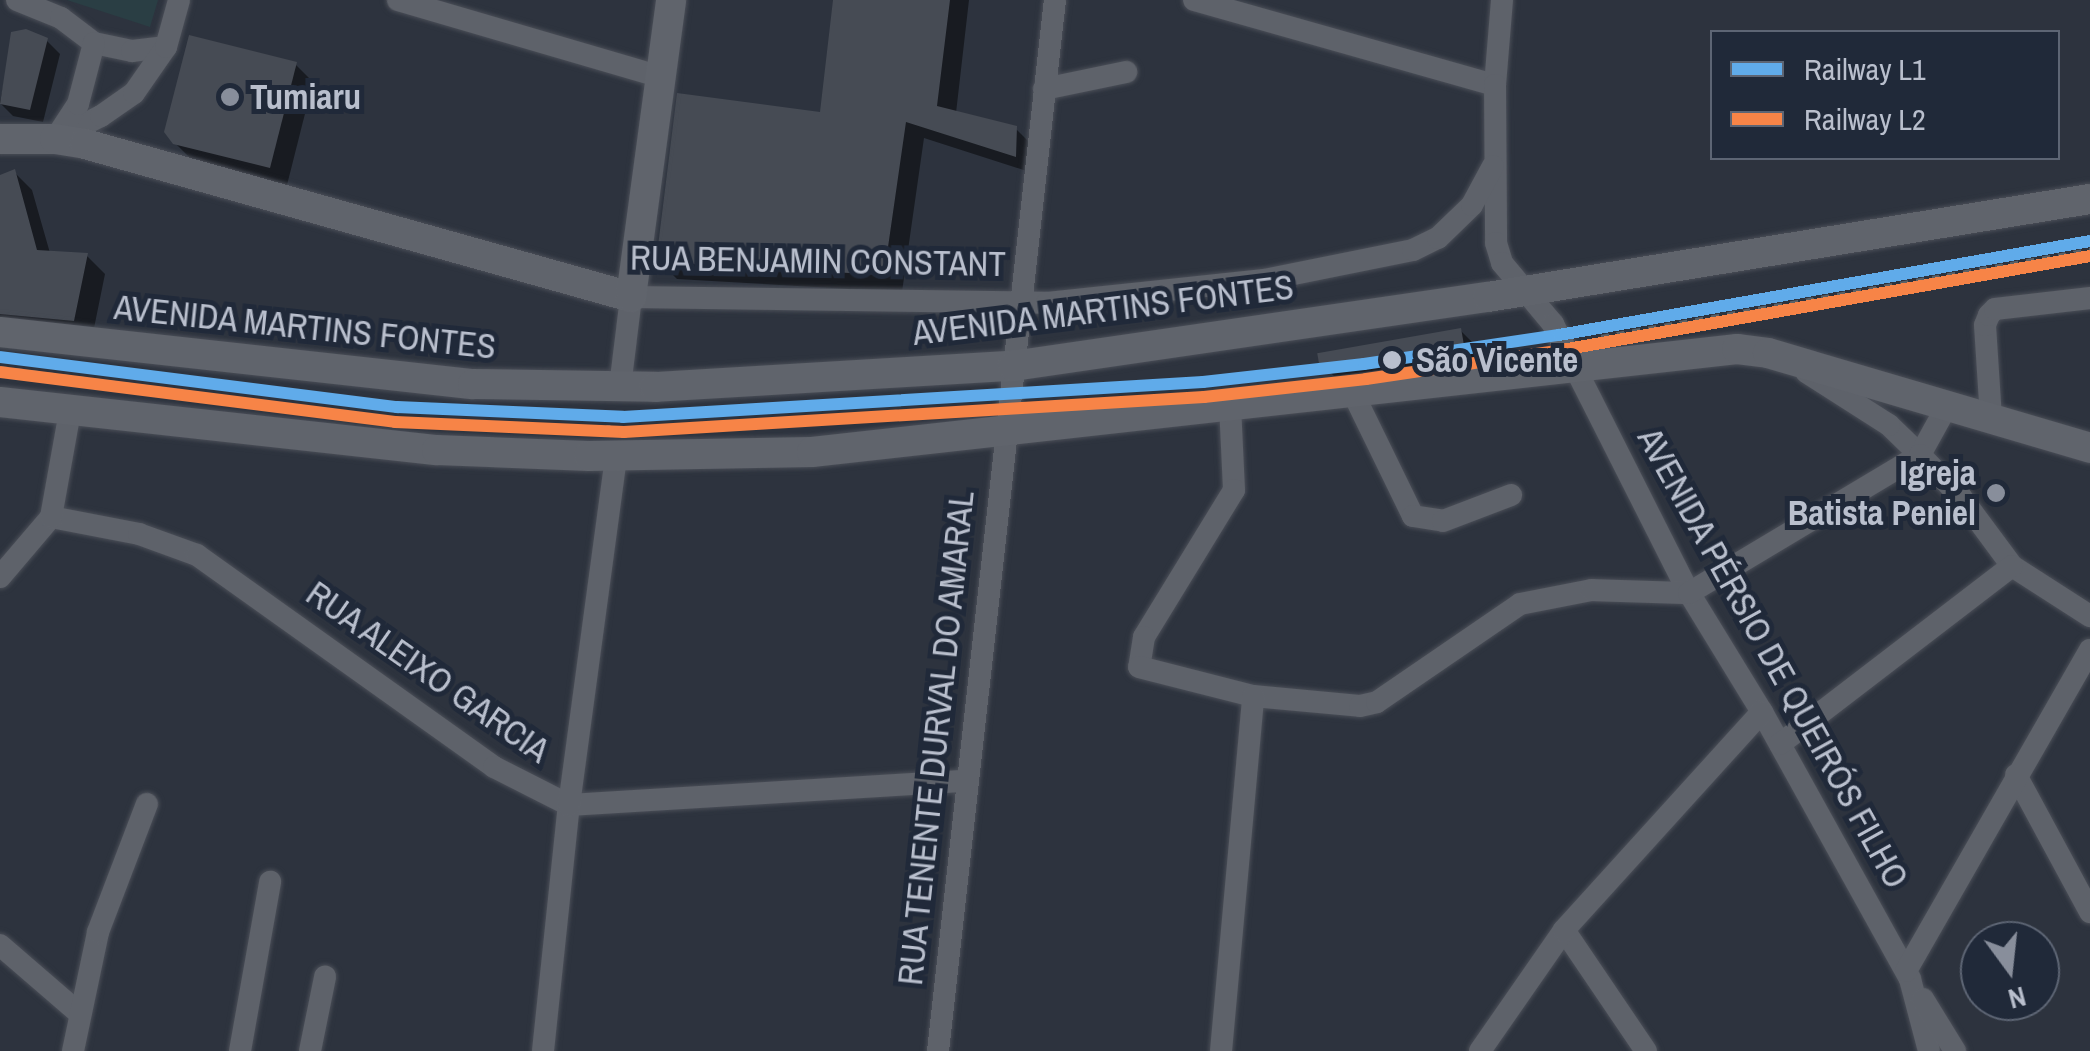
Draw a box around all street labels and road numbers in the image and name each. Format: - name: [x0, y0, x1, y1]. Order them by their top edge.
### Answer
- street label: RUA BENJAMIN CONSTANT: [629, 237, 1007, 285]
- street label: AVENIDA MARTINS FONTES: [909, 266, 1297, 354]
- street label: AVENIDA MARTINS FONTES: [111, 286, 499, 368]
- street label: AVENIDA PÉRSIO DE QUEIRÓS FILHO: [1628, 420, 1918, 896]
- street label: RUA TENENTE DURVAL DO AMARAL: [889, 487, 983, 989]
- street label: RUA ALEIXO GARCIA: [297, 572, 559, 772]

